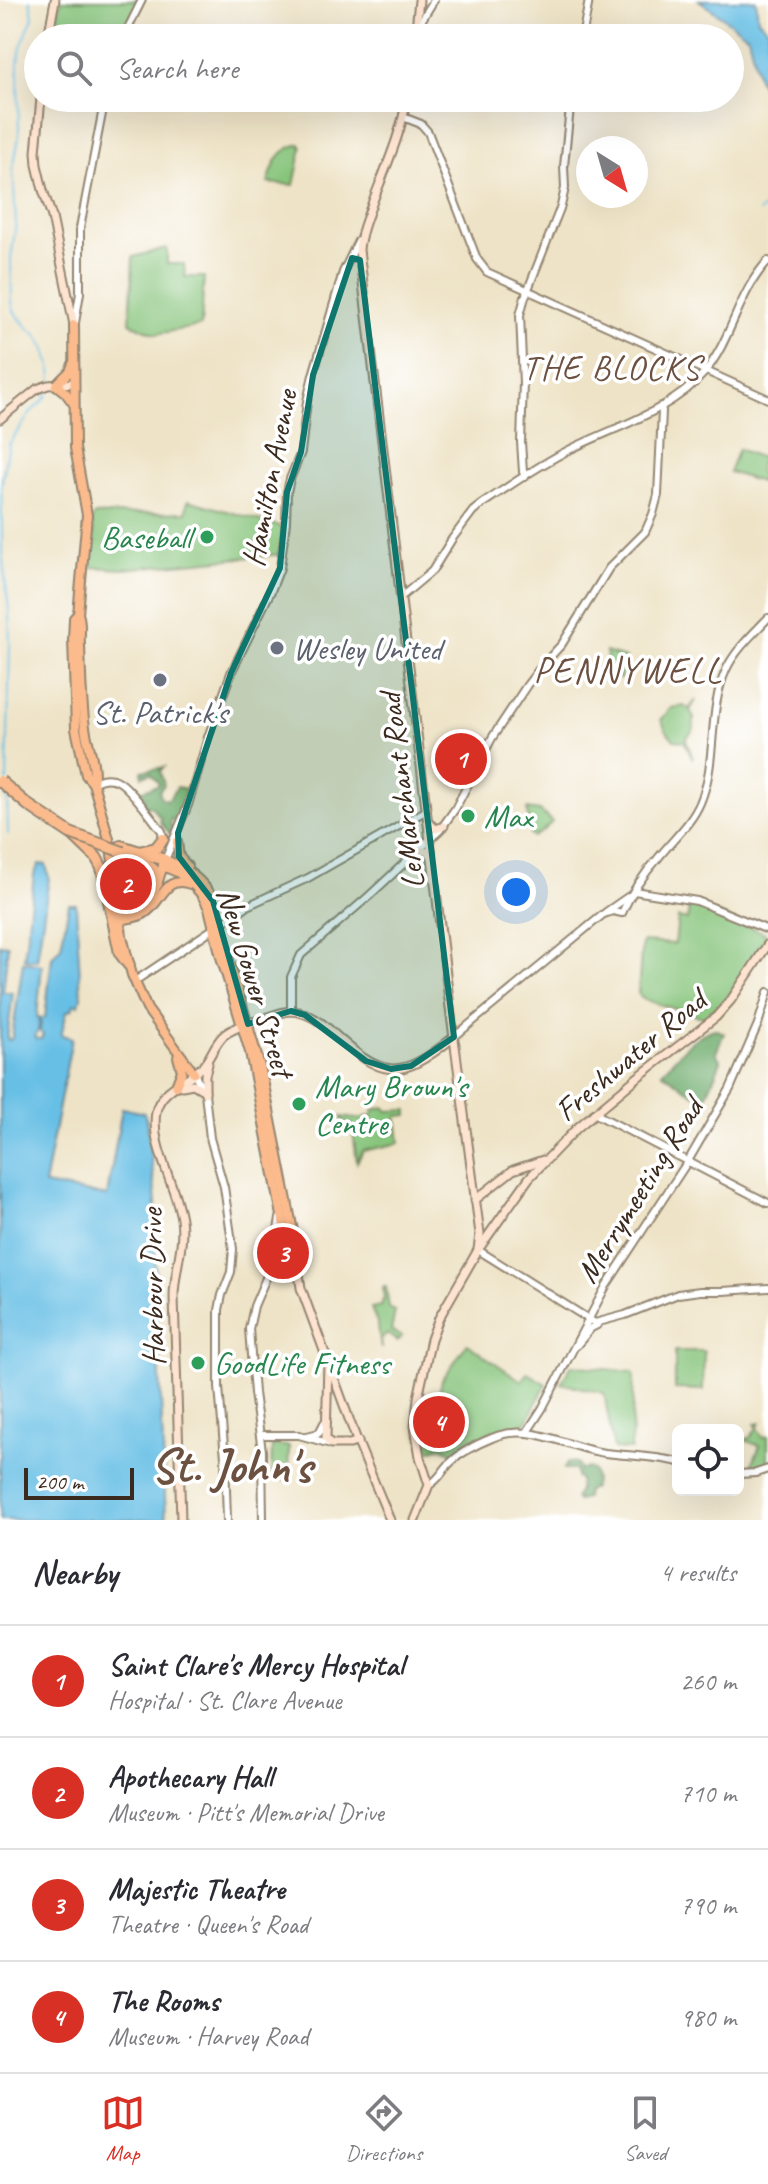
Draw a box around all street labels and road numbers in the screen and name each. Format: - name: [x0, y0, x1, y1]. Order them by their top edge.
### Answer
- street label: Hamilton Avenue: [232, 384, 307, 570]
- street label: LeMarchant Road: [369, 686, 434, 891]
- street label: New Gower Street: [207, 882, 305, 1086]
- street label: Freshwater Road: [546, 977, 718, 1130]
- street label: Merrymeeting Road: [566, 1086, 715, 1290]
- street label: Harbour Drive: [131, 1205, 174, 1366]

